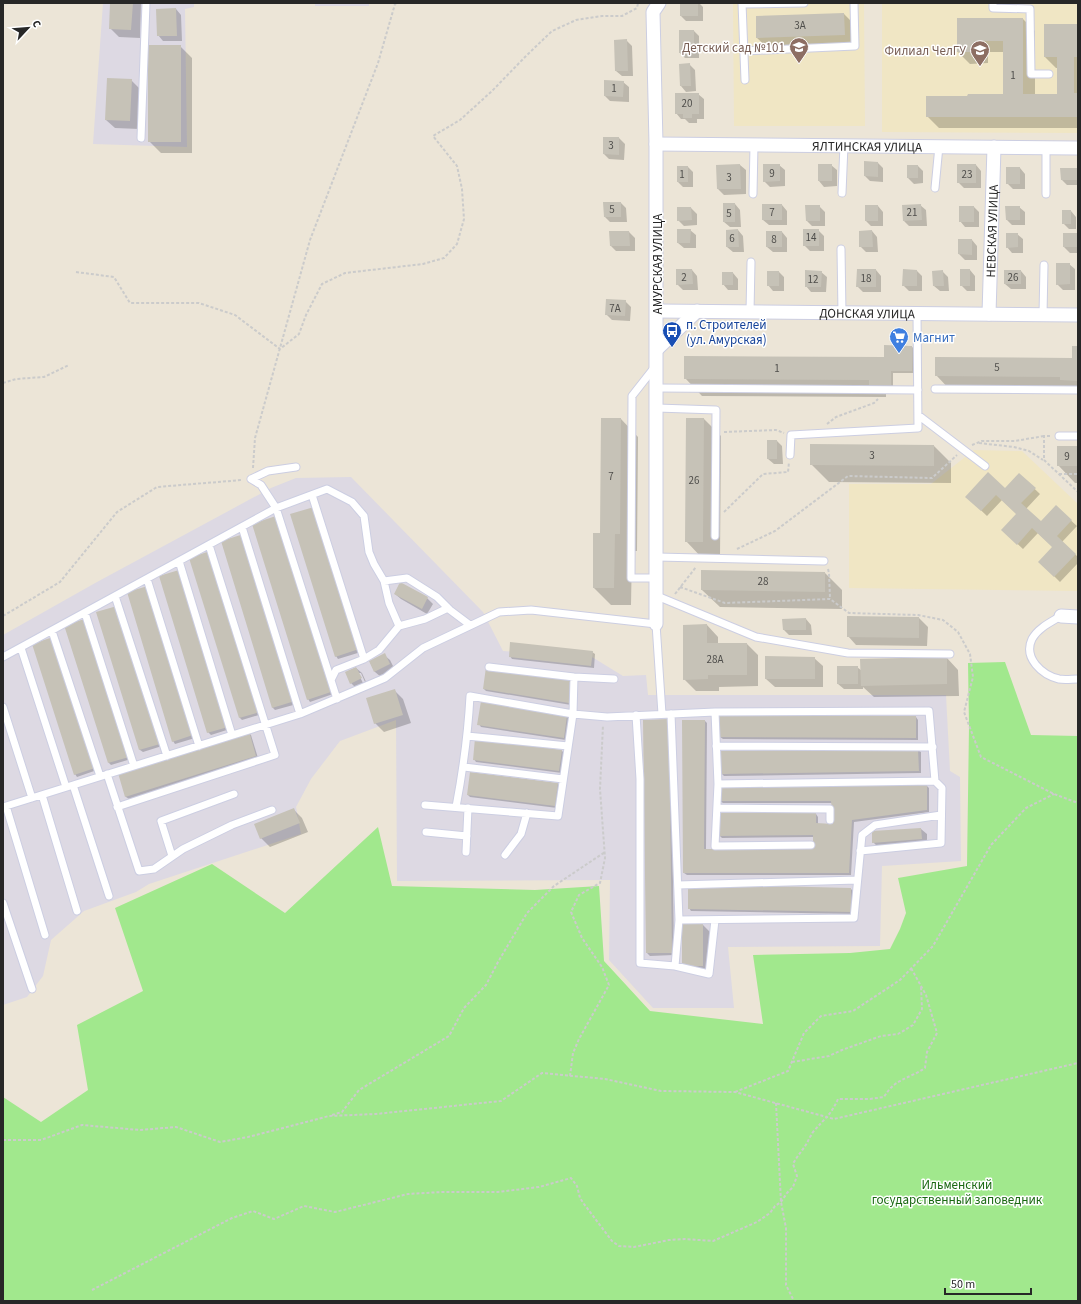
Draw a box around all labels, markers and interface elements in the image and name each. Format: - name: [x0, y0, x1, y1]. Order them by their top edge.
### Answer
- north arrow: [8, 8, 48, 48]
- text: С: [28, 18, 45, 31]
- house number: 3А: [794, 18, 806, 33]
- school or university icon: Детский сад №101: [788, 36, 810, 64]
- place label: Детский сад №101: [682, 39, 785, 57]
- school or university icon: Филиал ЧелГУ: [969, 39, 991, 67]
- place label: Филиал ЧелГУ: [885, 42, 966, 60]
- house number: 1: [1010, 68, 1016, 83]
- house number: 1: [611, 81, 617, 96]
- house number: 20: [682, 96, 692, 111]
- street label: ЯЛТИНСКАЯ УЛИЦА: [812, 137, 923, 157]
- house number: 3: [608, 138, 614, 153]
- house number: 9: [769, 166, 775, 181]
- house number: 1: [679, 167, 685, 182]
- house number: 23: [962, 167, 972, 182]
- house number: 3: [726, 170, 732, 185]
- street label: НЕВСКАЯ УЛИЦА: [982, 183, 1003, 278]
- house number: 5: [609, 202, 615, 217]
- house number: 7: [769, 205, 775, 220]
- house number: 21: [907, 205, 917, 220]
- house number: 5: [726, 206, 732, 221]
- street label: АМУРСКАЯ УЛИЦА: [649, 213, 667, 314]
- house number: 14: [806, 230, 817, 245]
- house number: 6: [729, 231, 735, 246]
- house number: 8: [771, 232, 777, 247]
- house number: 2: [681, 270, 687, 285]
- house number: 26: [1008, 270, 1019, 285]
- house number: 18: [861, 271, 872, 286]
- house number: 12: [808, 272, 818, 287]
- house number: 7А: [609, 301, 621, 316]
- street label: ДОНСКАЯ УЛИЦА: [819, 305, 916, 323]
- place label: п. Строителей (ул. Амурская): [686, 316, 767, 349]
- bus stop icon: п. Строителей (ул. Амурская): [661, 320, 683, 348]
- supermarket icon: Магнит: [888, 326, 910, 354]
- place label: Магнит: [913, 329, 955, 347]
- house number: 5: [994, 360, 1000, 375]
- house number: 1: [774, 361, 780, 376]
- house number: 3: [869, 448, 875, 463]
- house number: 9: [1064, 449, 1070, 464]
- house number: 7: [608, 469, 614, 484]
- house number: 26: [689, 473, 700, 488]
- house number: 28: [758, 574, 769, 589]
- house number: 28А: [707, 652, 723, 667]
- park label: Ильменский государственный заповедник: [872, 1176, 1043, 1209]
- scale bar: [945, 1270, 1031, 1296]
- text: 50 m: [951, 1276, 975, 1293]

